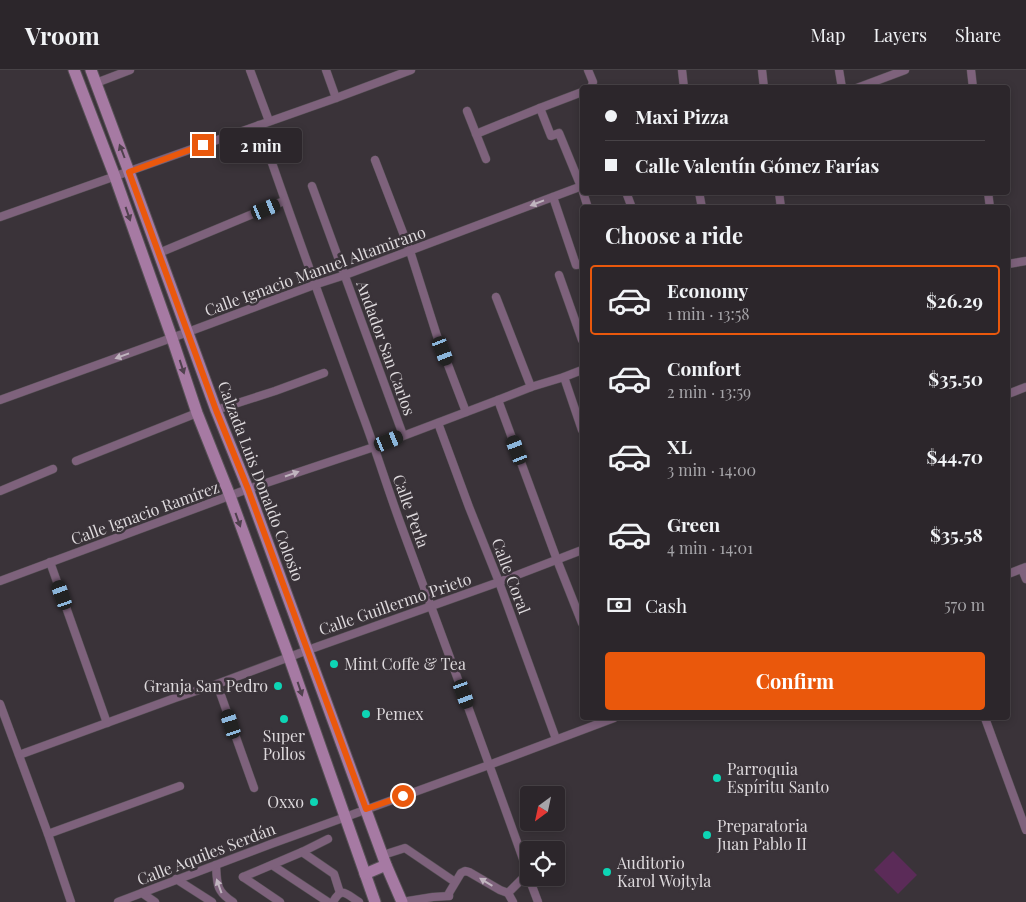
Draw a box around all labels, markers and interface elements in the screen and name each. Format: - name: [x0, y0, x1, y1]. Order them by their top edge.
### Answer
- text: Vroom: [25, 19, 100, 51]
- text: Map: [810, 23, 845, 47]
- text: Layers: [873, 23, 927, 47]
- text: Share: [955, 23, 1001, 47]
- text: Maxi Pizza: [635, 103, 729, 129]
- callout: 2 min: [220, 128, 303, 162]
- route end: [192, 134, 214, 156]
- text: 2 min: [240, 135, 282, 156]
- one-way arrow: [117, 144, 125, 159]
- text: Calle Valentín Gómez Farías: [635, 152, 879, 178]
- car: [249, 196, 282, 222]
- one-way arrow: [529, 199, 544, 207]
- one-way arrow: [124, 207, 132, 222]
- text: Choose a ride: [605, 220, 743, 250]
- street label: Calle Ignacio Manuel Altamirano: [201, 221, 429, 320]
- street label: Andador San Carlos: [352, 277, 421, 418]
- text: Economy: [667, 277, 748, 303]
- icon: car: [607, 278, 652, 323]
- text: $26.29: [926, 287, 983, 313]
- text: 1 min · 13:58: [667, 303, 750, 324]
- car: [430, 334, 455, 368]
- one-way arrow: [114, 353, 129, 360]
- text: Comfort: [667, 355, 741, 381]
- icon: car: [607, 356, 652, 401]
- one-way arrow: [179, 360, 186, 375]
- text: $35.50: [928, 365, 983, 391]
- street label: Calzada Luis Donaldo Colosio: [214, 378, 309, 584]
- text: 2 min · 13:59: [667, 381, 751, 402]
- car: [372, 428, 405, 454]
- car: [504, 433, 529, 467]
- text: XL: [667, 433, 692, 459]
- icon: car: [607, 434, 652, 479]
- text: $44.70: [926, 443, 983, 469]
- text: 3 min · 14:00: [667, 459, 756, 480]
- one-way arrow: [285, 470, 300, 477]
- street label: Calle Perla: [388, 471, 434, 550]
- street label: Calle Ignacio Ramírez: [68, 476, 222, 549]
- text: Green: [667, 511, 720, 537]
- one-way arrow: [235, 512, 242, 527]
- icon: car: [607, 512, 652, 557]
- text: $35.58: [930, 521, 983, 547]
- street label: Calle Coral: [487, 535, 536, 617]
- text: 4 min · 14:01: [667, 537, 753, 558]
- street label: Calle Guillermo Prieto: [316, 567, 474, 640]
- car: [50, 578, 73, 612]
- icon: cash: [605, 591, 633, 619]
- text: Cash: [645, 592, 687, 618]
- text: 570 m: [944, 594, 985, 615]
- button: Confirm: [605, 652, 985, 710]
- place label: Mint Coffe & Tea: [344, 653, 466, 674]
- marker: Mint Coffe & Tea: [328, 658, 340, 670]
- place label: Granja San Pedro: [144, 675, 268, 696]
- car: [451, 677, 476, 711]
- marker: Granja San Pedro: [272, 680, 284, 692]
- one-way arrow: [297, 681, 304, 696]
- place label: Pemex: [376, 703, 424, 724]
- car: [219, 707, 242, 741]
- marker: Pemex: [360, 708, 372, 720]
- marker: Super Pollos: [278, 713, 290, 725]
- place label: Super Pollos: [263, 725, 305, 764]
- place label: Parroquia Espíritu Santo: [727, 758, 829, 797]
- marker: Parroquia Espíritu Santo: [711, 772, 723, 784]
- route start: [392, 785, 414, 807]
- north arrow: [520, 786, 565, 831]
- map controls: [520, 786, 565, 886]
- place label: Oxxo: [267, 791, 304, 812]
- marker: Oxxo: [308, 796, 320, 808]
- place label: Preparatoria Juan Pablo II: [716, 815, 808, 854]
- street label: Calle Aquiles Serdán: [134, 817, 278, 890]
- marker: Preparatoria Juan Pablo II: [701, 829, 713, 841]
- button: locate: [520, 841, 565, 886]
- place label: Auditorio Karol Wojtyla: [616, 852, 711, 891]
- marker: Auditorio Karol Wojtyla: [601, 866, 613, 878]
- one-way arrow: [215, 878, 223, 893]
- one-way arrow: [480, 878, 493, 887]

